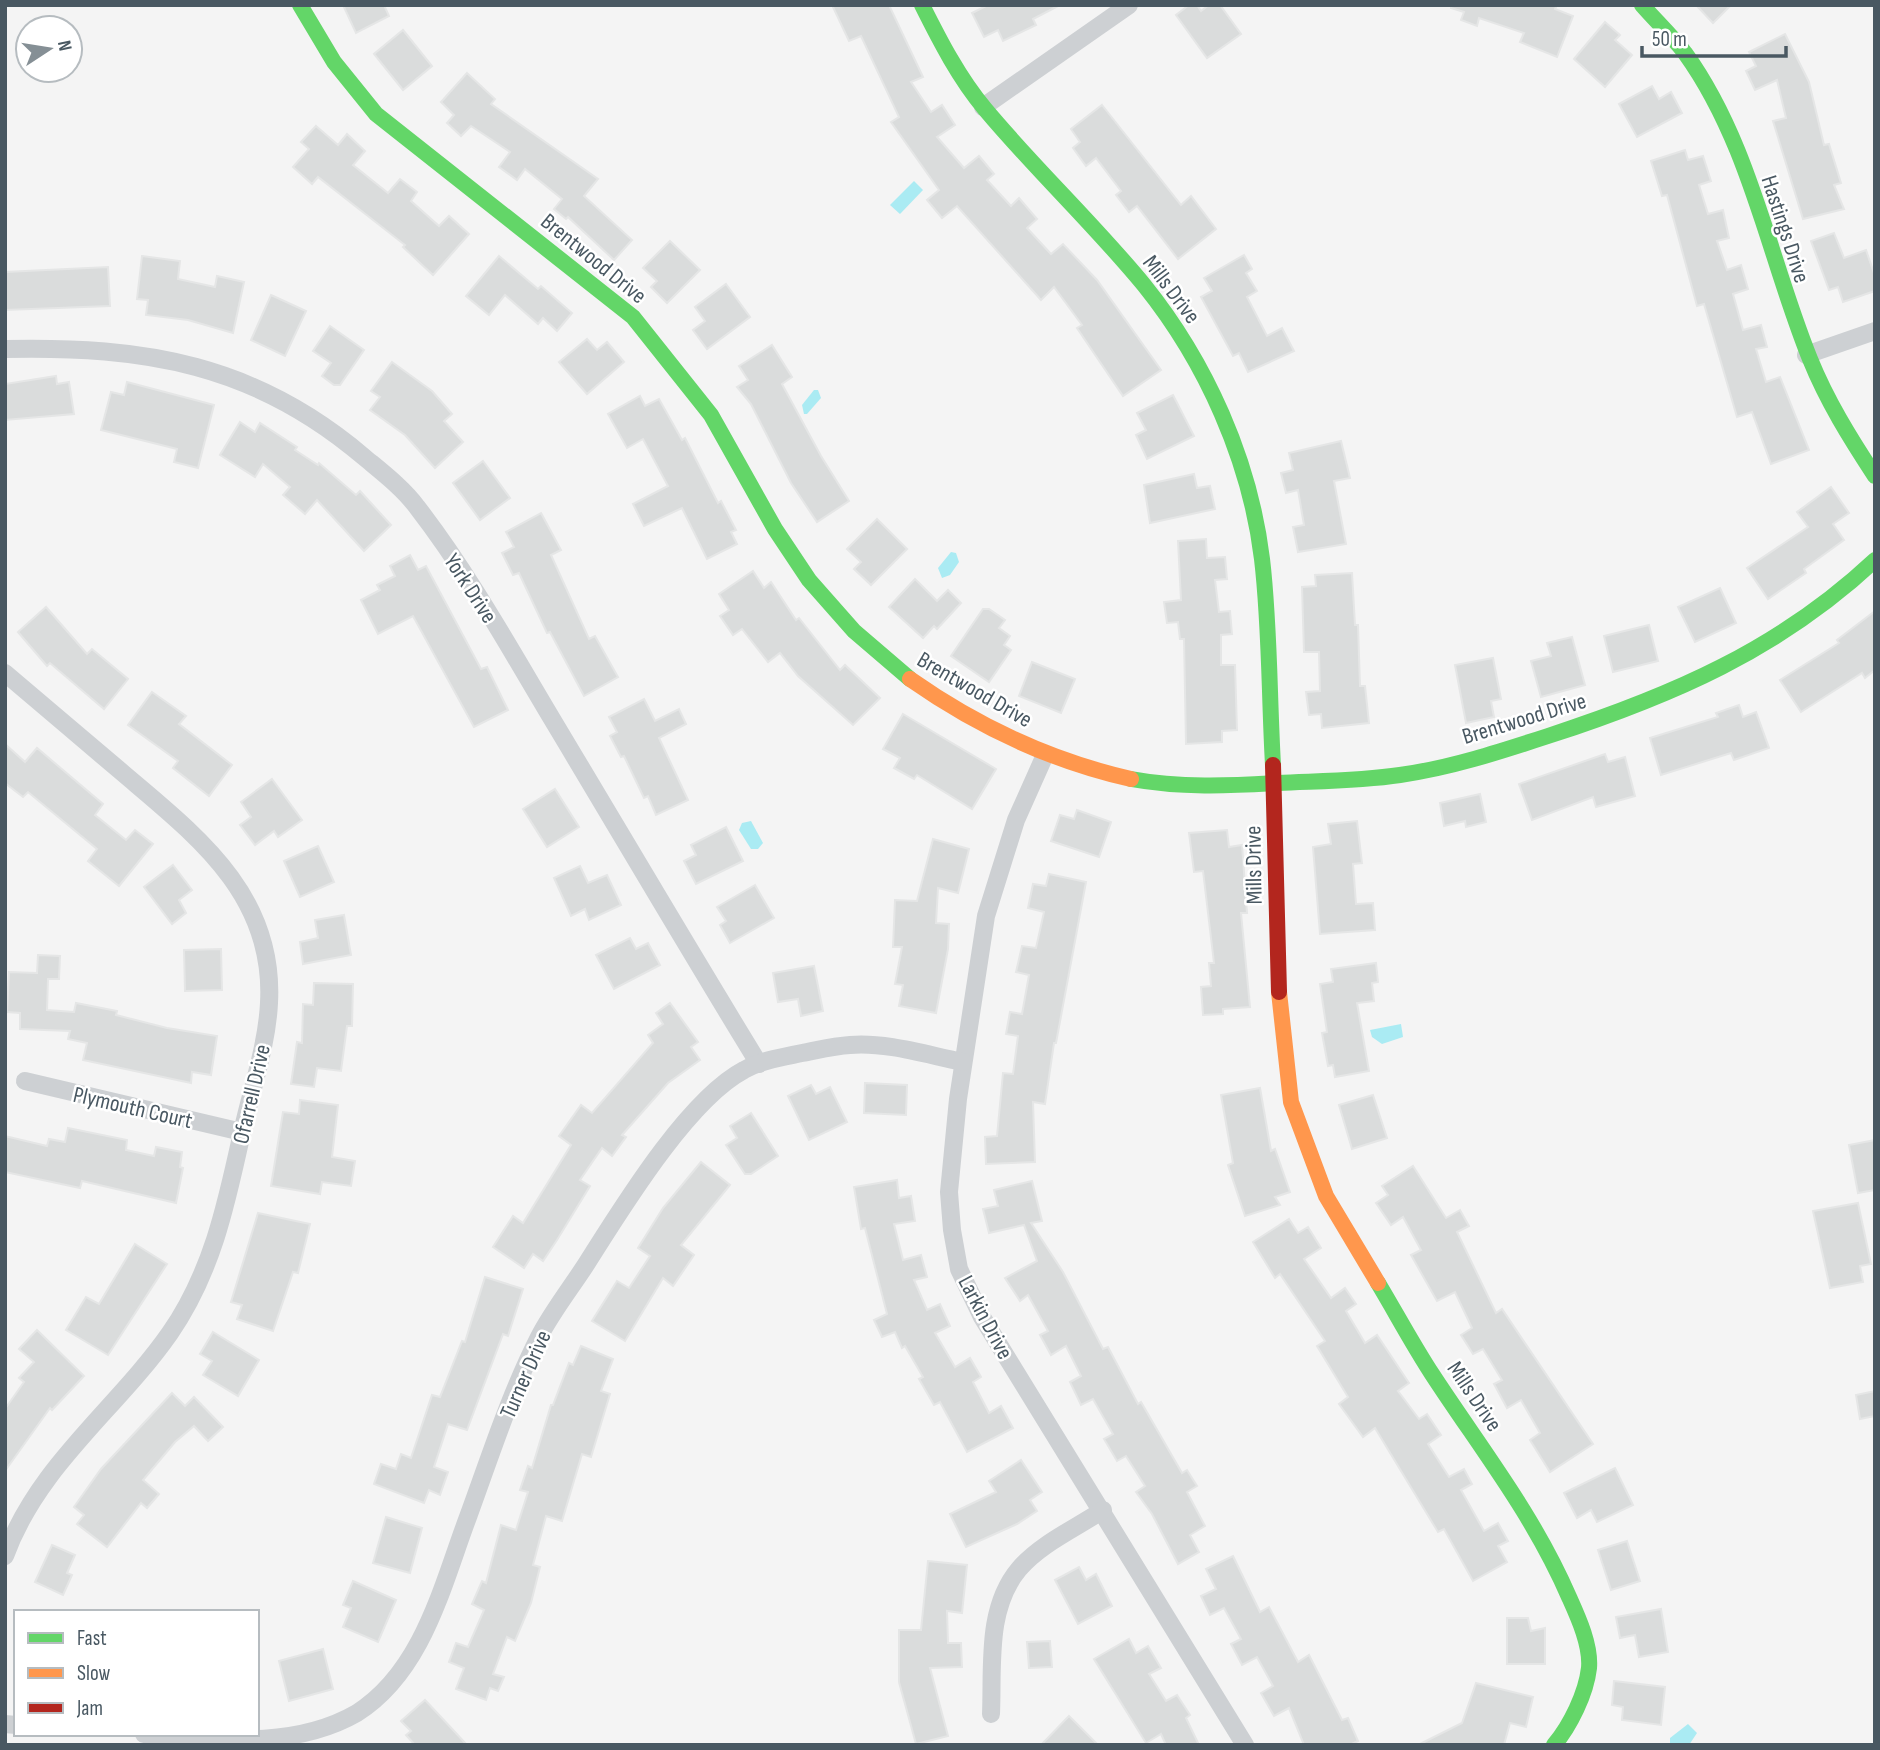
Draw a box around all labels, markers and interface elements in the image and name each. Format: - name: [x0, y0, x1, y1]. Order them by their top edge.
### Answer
- north arrow: [14, 14, 84, 84]
- scale bar: [1642, 14, 1786, 58]
- text: 50 m: [1652, 27, 1687, 52]
- text: N: [52, 38, 76, 53]
- street label: Hastings Drive: [1755, 172, 1816, 287]
- street label: Brentwood Drive: [535, 208, 652, 310]
- street label: Mills Drive: [1136, 250, 1206, 329]
- street label: York Drive: [437, 549, 503, 629]
- street label: Brentwood Drive: [912, 646, 1037, 734]
- street label: Brentwood Drive: [1459, 687, 1590, 751]
- street label: Mills Drive: [1239, 825, 1269, 905]
- street label: Ofarrell Drive: [227, 1042, 277, 1147]
- street label: Plymouth Court: [71, 1081, 195, 1135]
- street label: Larkin Drive: [951, 1271, 1019, 1364]
- street label: Turner Drive: [494, 1326, 558, 1423]
- street label: Mills Drive: [1441, 1356, 1508, 1437]
- legend: [14, 1610, 259, 1736]
- text: Fast: [77, 1626, 107, 1651]
- text: Slow: [77, 1661, 111, 1686]
- text: Jam: [76, 1696, 103, 1721]

